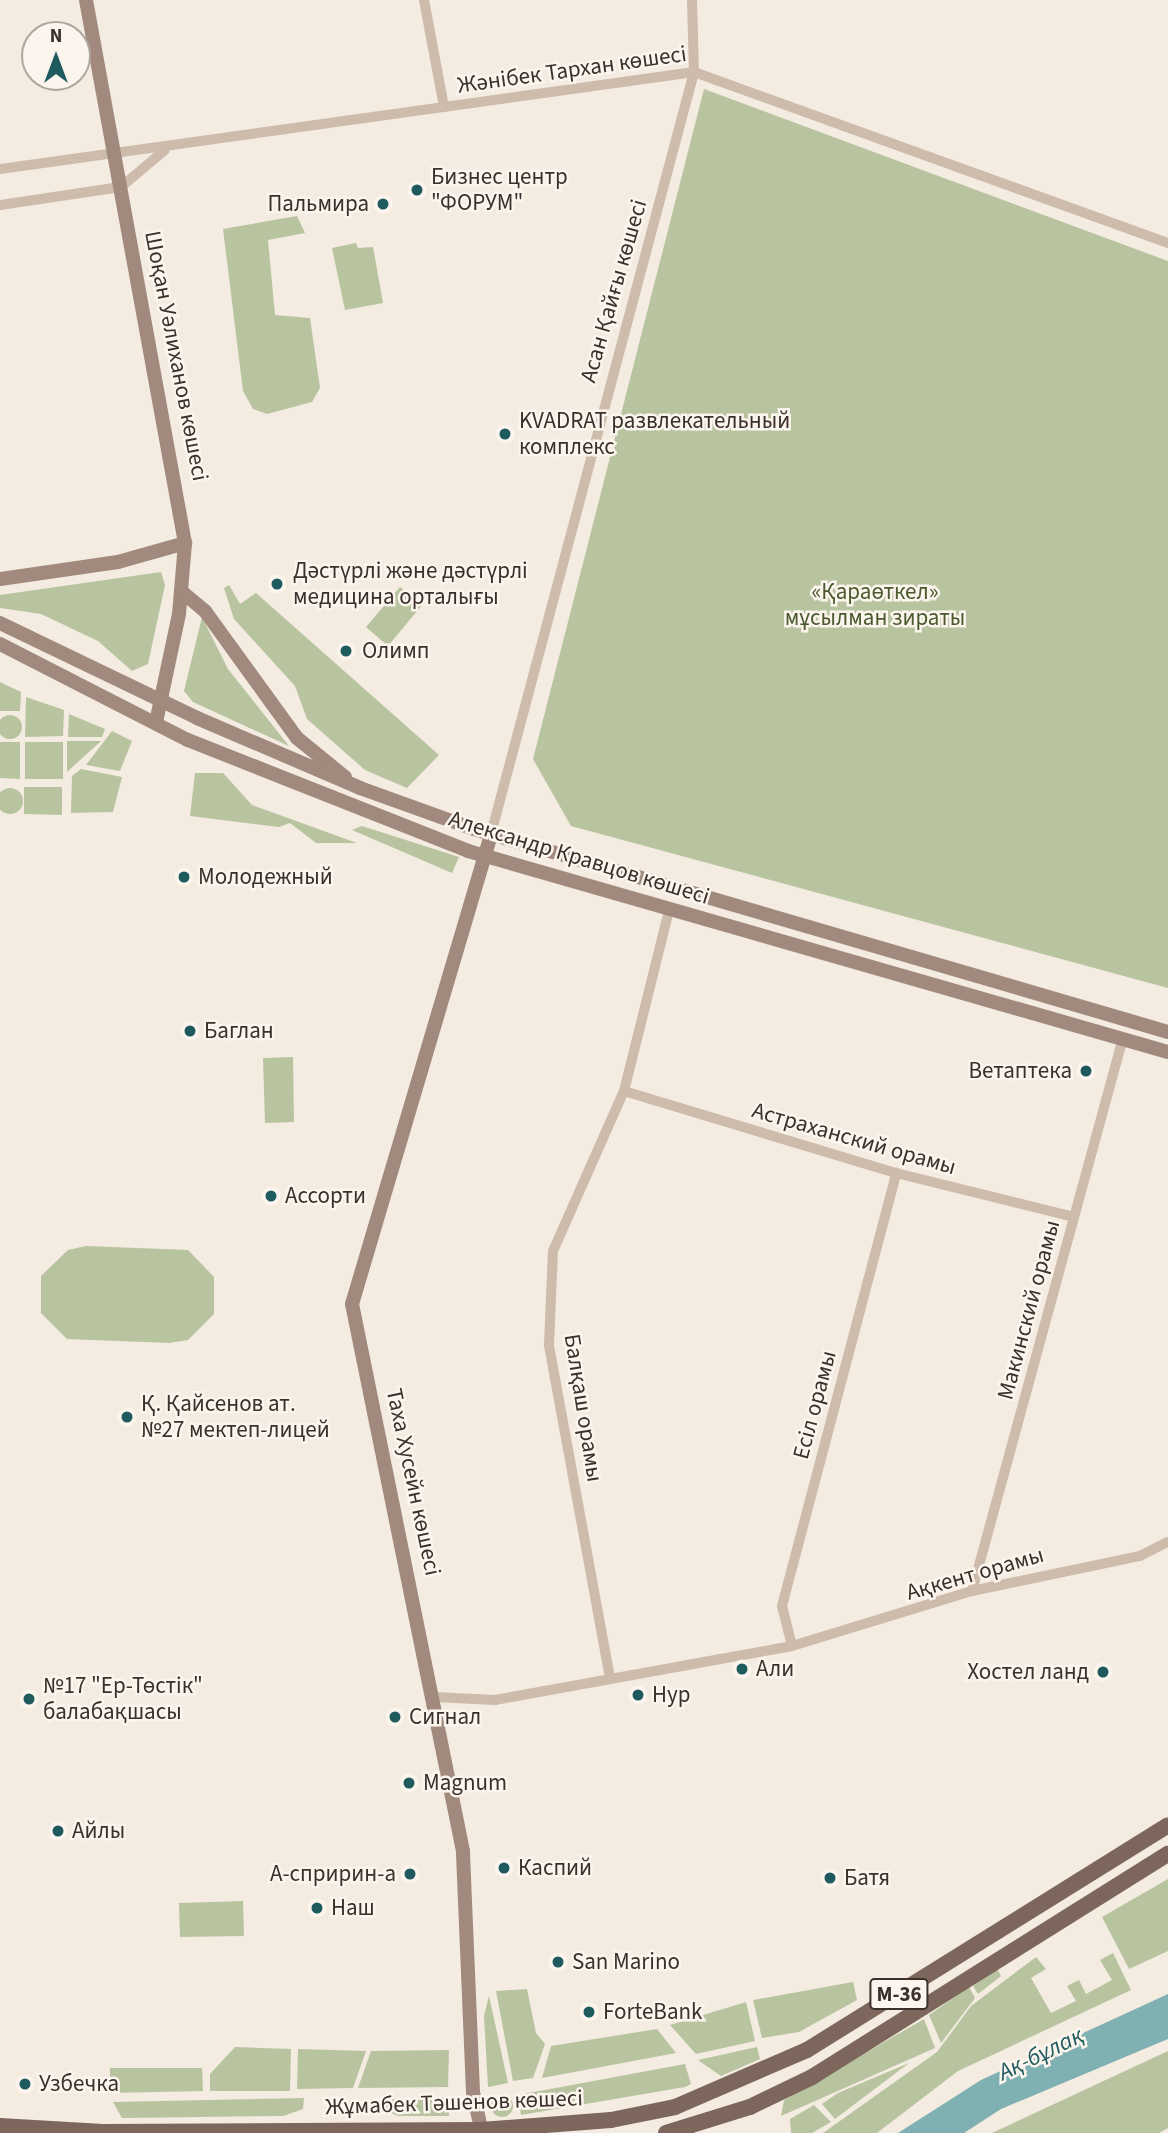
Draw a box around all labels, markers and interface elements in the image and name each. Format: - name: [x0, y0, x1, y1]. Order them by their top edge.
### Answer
- north arrow: [21, 21, 91, 91]
- text: N: [50, 23, 62, 50]
- street label: Жәнібек Тархан көшесі: [456, 40, 688, 100]
- place label: Бизнес центр "ФОРУМ": [431, 163, 568, 217]
- marker: Бизнес центр "ФОРУМ": [409, 182, 425, 198]
- place label: Пальмира: [267, 190, 369, 218]
- marker: Пальмира: [375, 196, 391, 212]
- street label: Асан Қайғы көшесі: [575, 196, 653, 386]
- street label: Шоқан Уәлиханов көшесі: [138, 229, 214, 483]
- place label: KVADRAT развлекательный комплекс: [519, 407, 790, 461]
- marker: KVADRAT развлекательный комплекс: [497, 426, 513, 442]
- place label: Дәстүрлі және дәстүрлі медицина орталығы: [293, 557, 528, 611]
- marker: Дәстүрлі және дәстүрлі медицина орталығы: [267, 574, 287, 594]
- park label: «Қараөткел» мұсылман зираты: [785, 578, 965, 632]
- place label: Олимп: [362, 637, 430, 665]
- marker: Олимп: [336, 641, 356, 661]
- street label: Александр Кравцов көшесі: [445, 805, 713, 911]
- place label: Молодежный: [198, 863, 333, 891]
- marker: Молодежный: [176, 869, 192, 885]
- place label: Баглан: [204, 1017, 274, 1045]
- marker: Баглан: [182, 1023, 198, 1039]
- place label: Ветаптека: [968, 1057, 1072, 1085]
- marker: Ветаптека: [1078, 1063, 1094, 1079]
- street label: Астраханский орамы: [749, 1097, 959, 1181]
- place label: Ассорти: [285, 1182, 366, 1210]
- marker: Ассорти: [263, 1188, 279, 1204]
- street label: Макинский орамы: [992, 1217, 1066, 1403]
- street label: Балқаш орамы: [558, 1332, 608, 1484]
- street label: Есіл орамы: [787, 1348, 843, 1462]
- street label: Таха Хусейн көшесі: [380, 1386, 446, 1578]
- place label: Қ. Қайсенов ат. №27 мектеп-лицей: [141, 1390, 330, 1444]
- marker: Қ. Қайсенов ат. №27 мектеп-лицей: [119, 1409, 135, 1425]
- street label: Ақкент орамы: [903, 1541, 1047, 1607]
- place label: Али: [756, 1655, 794, 1683]
- place label: Хостел ланд: [967, 1658, 1089, 1686]
- marker: Али: [734, 1661, 750, 1677]
- marker: Хостел ланд: [1095, 1664, 1111, 1680]
- place label: №17 "Ер-Төстік" балабақшасы: [43, 1672, 203, 1726]
- place label: Нур: [652, 1681, 691, 1709]
- marker: Нур: [630, 1687, 646, 1703]
- marker: №17 "Ер-Төстік" балабақшасы: [21, 1691, 37, 1707]
- place label: Сигнал: [409, 1703, 481, 1731]
- marker: Сигнал: [387, 1709, 403, 1725]
- place label: Magnum: [423, 1769, 507, 1797]
- marker: Magnum: [401, 1775, 417, 1791]
- place label: Айлы: [72, 1817, 125, 1845]
- marker: Айлы: [50, 1823, 66, 1839]
- place label: Каспий: [518, 1854, 592, 1882]
- place label: А-спририн-а: [270, 1860, 396, 1888]
- marker: Каспий: [496, 1860, 512, 1876]
- place label: Батя: [844, 1864, 890, 1892]
- marker: А-спририн-а: [402, 1866, 418, 1882]
- marker: Батя: [822, 1870, 838, 1886]
- place label: Наш: [331, 1894, 375, 1922]
- marker: Наш: [309, 1900, 325, 1916]
- place label: San Marino: [572, 1948, 680, 1976]
- marker: San Marino: [550, 1954, 566, 1970]
- road number: M-36: [869, 1976, 929, 2011]
- place label: ForteBank: [603, 1998, 702, 2026]
- marker: ForteBank: [581, 2004, 597, 2020]
- water label: Ақ-бұлақ: [994, 2021, 1088, 2087]
- place label: Узбечка: [39, 2070, 119, 2098]
- marker: Узбечка: [17, 2076, 33, 2092]
- street label: Жұмабек Тәшенов көшесі: [325, 2085, 583, 2121]

